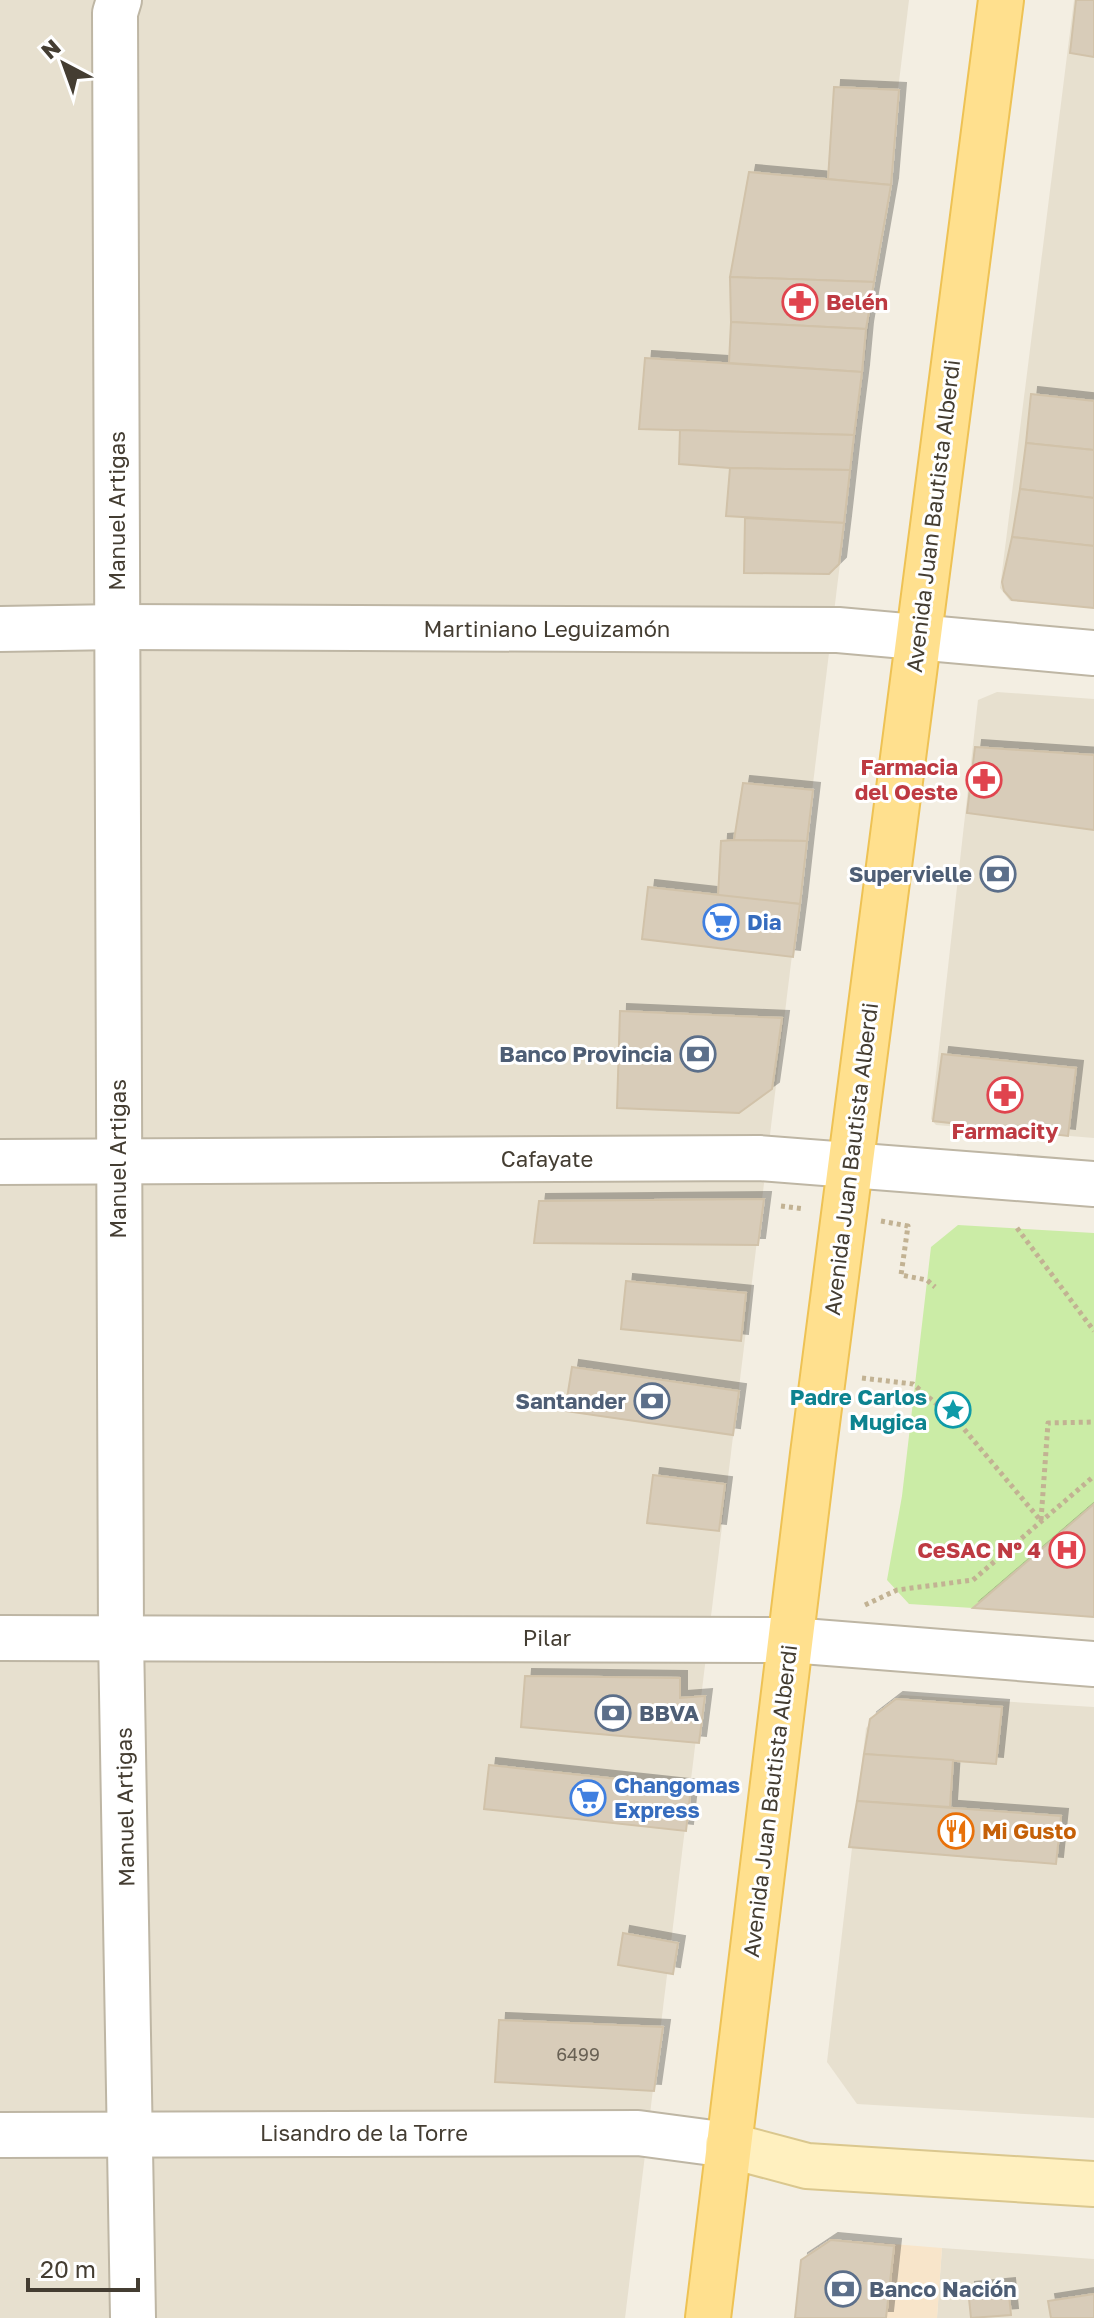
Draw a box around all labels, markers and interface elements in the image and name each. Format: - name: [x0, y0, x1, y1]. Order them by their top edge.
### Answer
- north arrow: [24, 24, 104, 104]
- text: N: [35, 33, 66, 64]
- pharmacy icon: Belén: [781, 283, 819, 321]
- place label: Belén: [826, 288, 888, 315]
- street label: Avenida Juan Bautista Alberdi: [900, 358, 965, 674]
- street label: Manuel Artigas: [103, 431, 130, 591]
- street label: Martiniano Leguizamón: [424, 615, 670, 642]
- place label: Farmacia del Oeste: [855, 753, 958, 805]
- pharmacy icon: Farmacia del Oeste: [965, 761, 1003, 799]
- bank icon: Supervielle: [979, 855, 1017, 893]
- place label: Supervielle: [849, 860, 972, 887]
- supermarket icon: Dia: [702, 903, 740, 941]
- place label: Dia: [747, 908, 782, 935]
- street label: Avenida Juan Bautista Alberdi: [818, 1001, 883, 1317]
- bank icon: Banco Provincia: [679, 1035, 717, 1073]
- place label: Banco Provincia: [499, 1040, 672, 1067]
- pharmacy icon: Farmacity: [986, 1076, 1024, 1114]
- street label: Manuel Artigas: [104, 1079, 131, 1239]
- place label: Farmacity: [952, 1117, 1058, 1144]
- street label: Cafayate: [501, 1145, 593, 1172]
- bank icon: Santander: [633, 1382, 671, 1420]
- place label: Padre Carlos Mugica: [790, 1383, 927, 1435]
- place label: Santander: [515, 1387, 626, 1414]
- place icon: Padre Carlos Mugica: [934, 1391, 972, 1429]
- hospital icon: CeSAC Nº 4: [1048, 1531, 1086, 1569]
- place label: CeSAC Nº 4: [917, 1536, 1041, 1563]
- street label: Pilar: [523, 1624, 572, 1651]
- street label: Avenida Juan Bautista Alberdi: [737, 1643, 802, 1959]
- bank icon: BBVA: [594, 1694, 632, 1732]
- place label: BBVA: [639, 1699, 700, 1726]
- street label: Manuel Artigas: [110, 1727, 139, 1887]
- place label: Changomas Express: [614, 1771, 740, 1823]
- supermarket icon: Changomas Express: [569, 1779, 607, 1817]
- restaurant icon: Mi Gusto: [937, 1812, 975, 1850]
- place label: Mi Gusto: [982, 1817, 1077, 1844]
- house number: 6499: [556, 2043, 600, 2065]
- street label: Lisandro de la Torre: [260, 2119, 468, 2146]
- scale bar: [28, 2242, 138, 2292]
- text: 20 m: [40, 2254, 96, 2283]
- bank icon: Banco Nación: [824, 2270, 862, 2308]
- place label: Banco Nación: [869, 2275, 1017, 2302]

